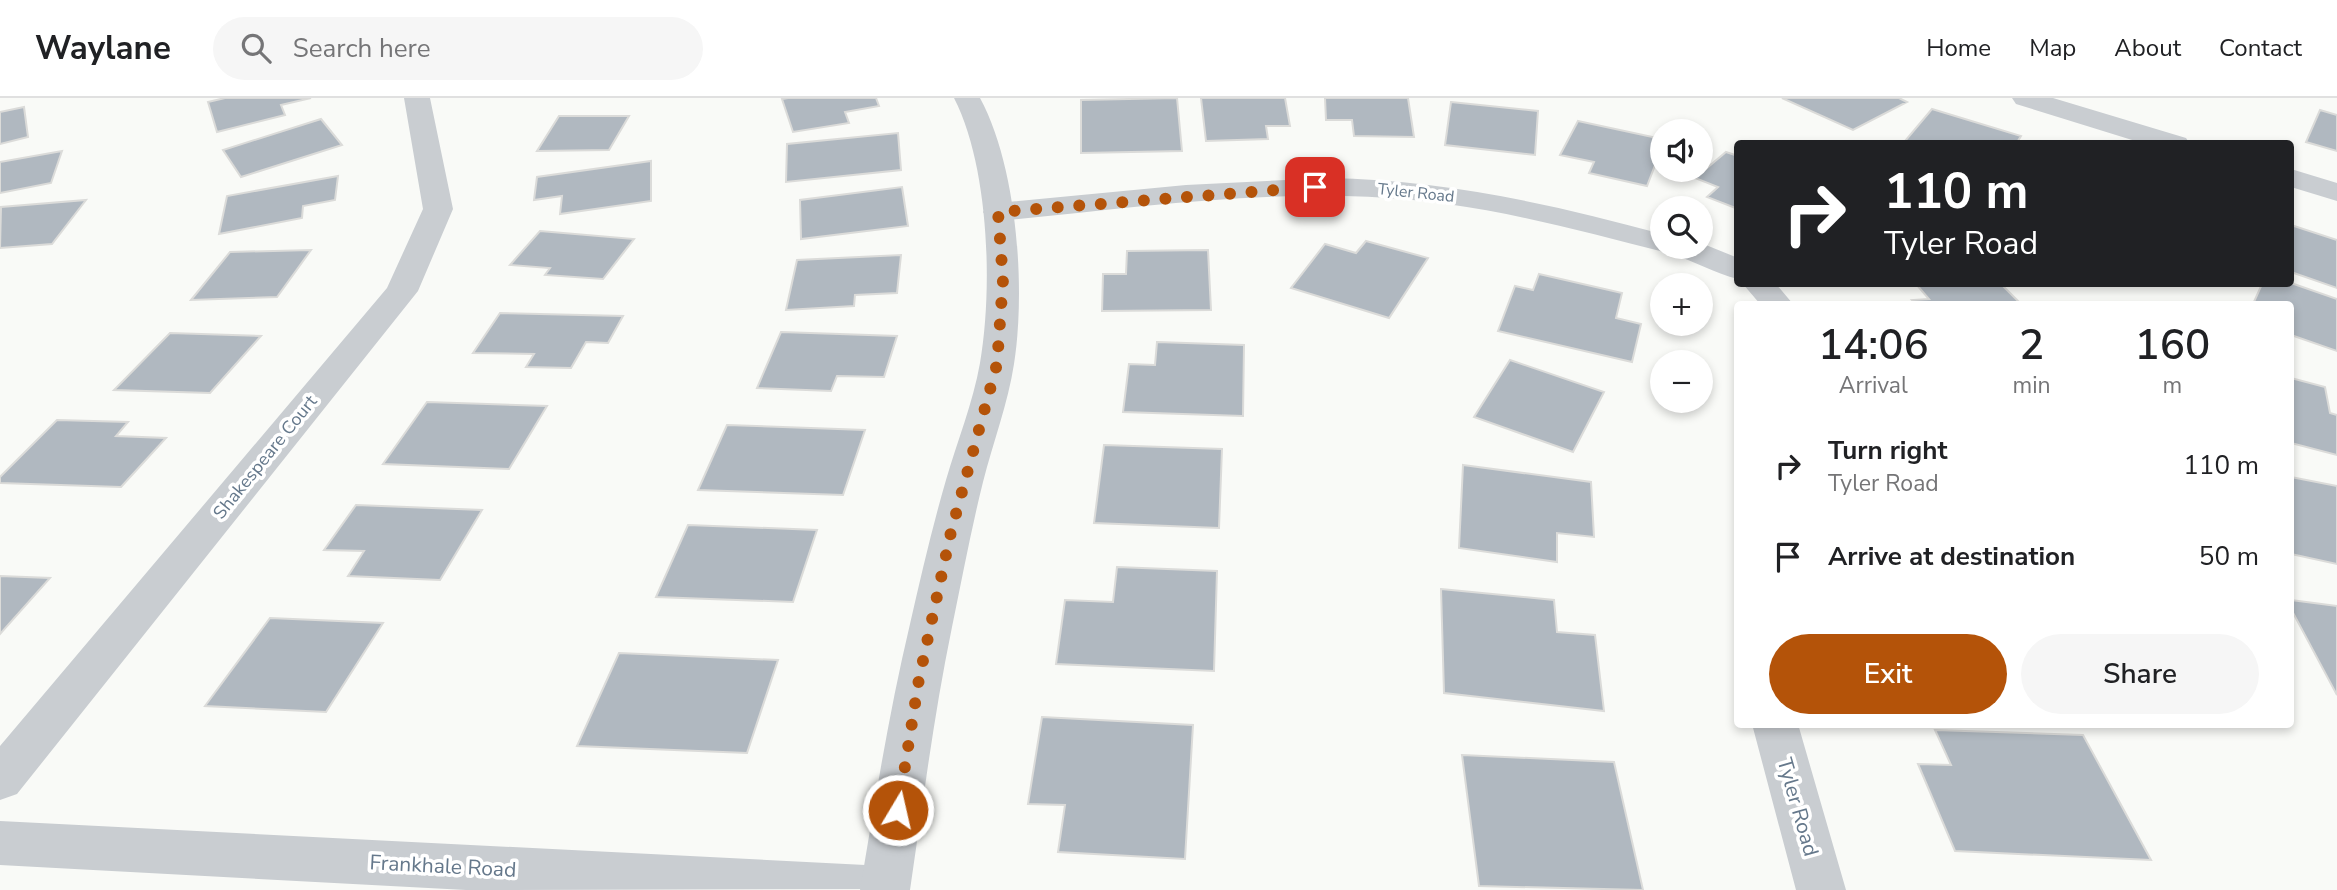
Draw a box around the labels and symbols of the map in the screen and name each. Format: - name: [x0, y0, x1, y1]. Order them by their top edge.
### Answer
- pin: [1285, 157, 1345, 217]
- street label: Tyler Road: [1377, 178, 1455, 208]
- street label: Shakespeare Court: [208, 390, 323, 524]
- street label: Tyler Road: [1771, 755, 1825, 859]
- position arrow: [861, 773, 935, 847]
- street label: Frankhale Road: [369, 848, 517, 884]

